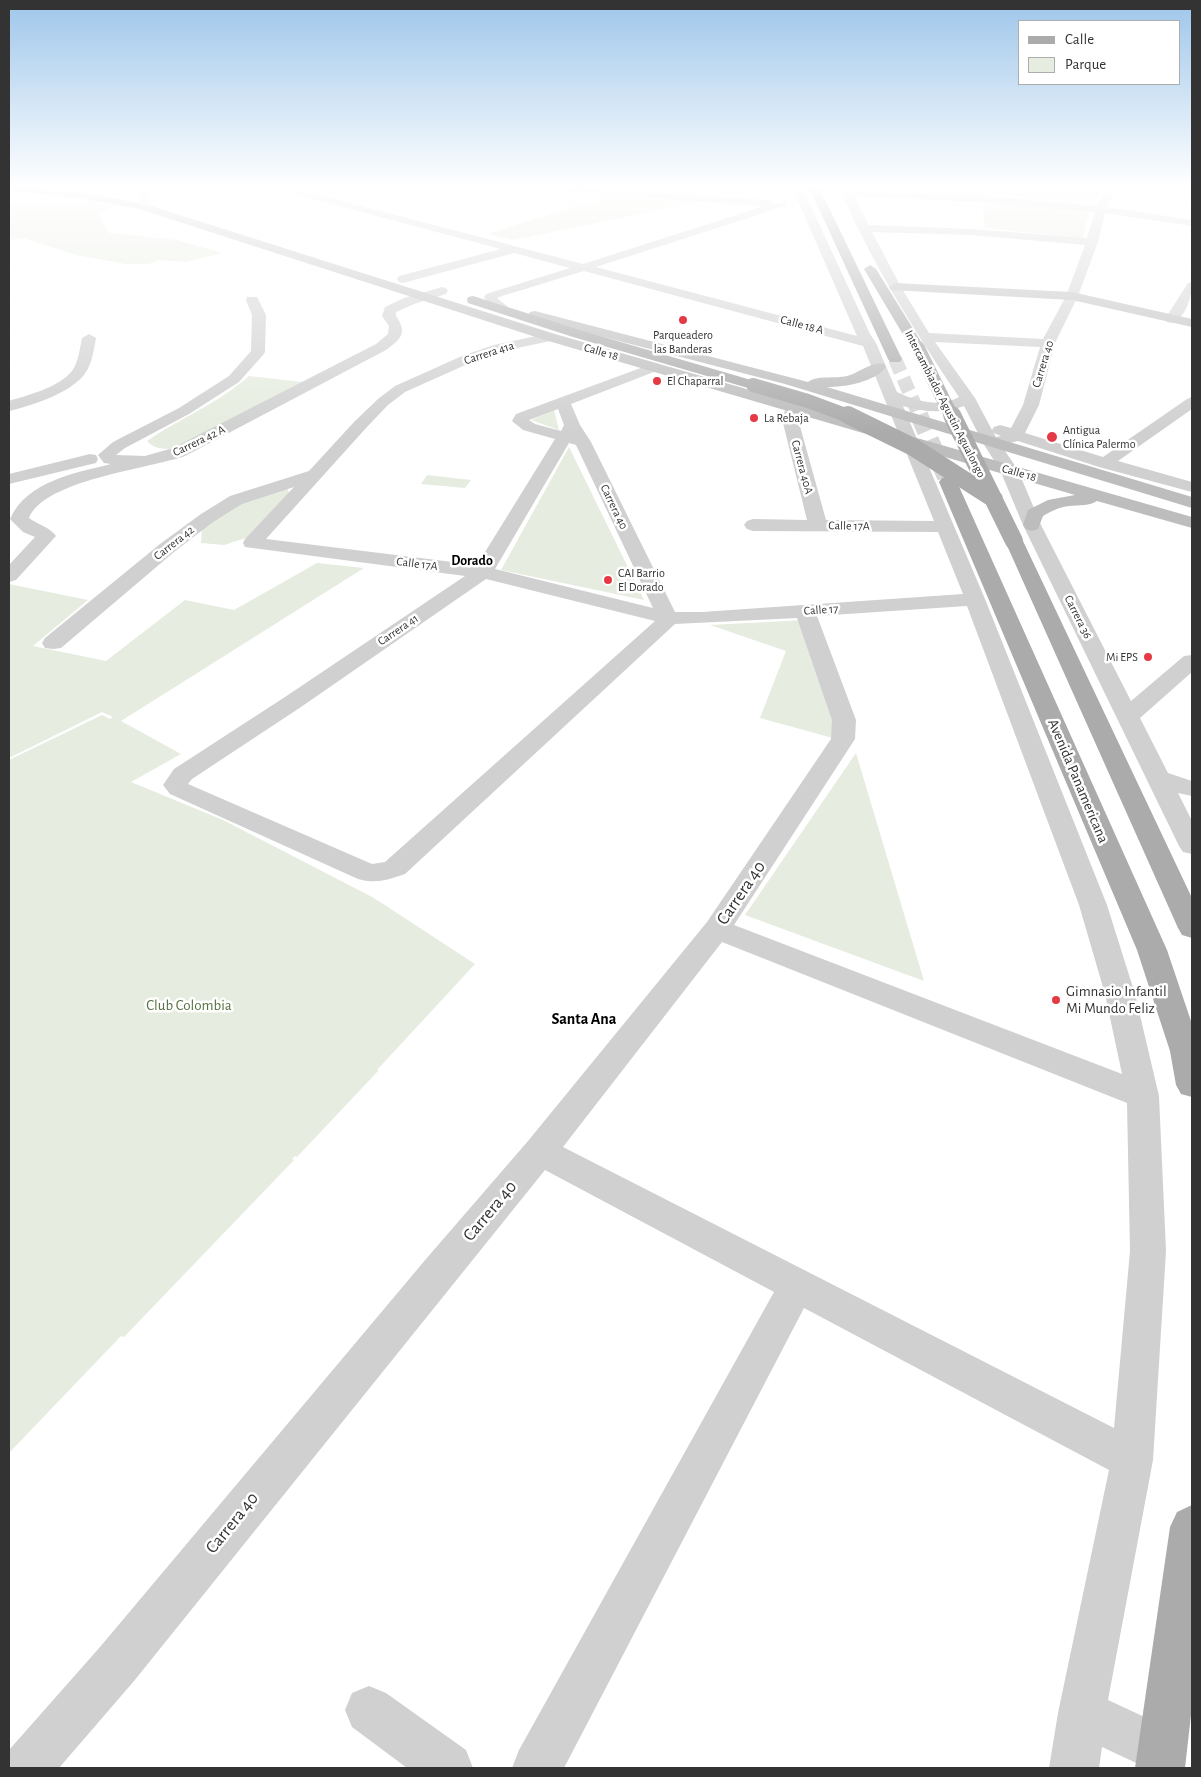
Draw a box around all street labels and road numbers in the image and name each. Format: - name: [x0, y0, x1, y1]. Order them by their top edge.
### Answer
- street label: Calle 18 A: [779, 312, 825, 338]
- street label: Intercambiador Agustin Agualongo: [901, 328, 989, 480]
- street label: Carrera 41a: [462, 338, 516, 368]
- street label: Carrera 40: [1029, 339, 1057, 389]
- street label: Calle 18: [582, 340, 620, 364]
- street label: Carrera 42 A: [171, 422, 227, 460]
- street label: Carrera 40A: [788, 438, 816, 496]
- street label: Calle 18: [1000, 461, 1038, 485]
- street label: Carrera 40: [597, 482, 631, 532]
- street label: Calle 17A: [828, 518, 870, 534]
- street label: Carrera 42: [151, 523, 197, 563]
- street label: Calle 17A: [396, 554, 438, 574]
- street label: Carrera 36: [1061, 593, 1095, 641]
- street label: Calle 17: [803, 602, 839, 618]
- street label: Carrera 41: [375, 611, 421, 649]
- street label: Avenida Panamericana: [1044, 716, 1112, 846]
- street label: Carrera 40: [712, 857, 770, 929]
- street label: Carrera 40: [458, 1176, 522, 1246]
- street label: Carrera 40: [201, 1488, 263, 1558]

